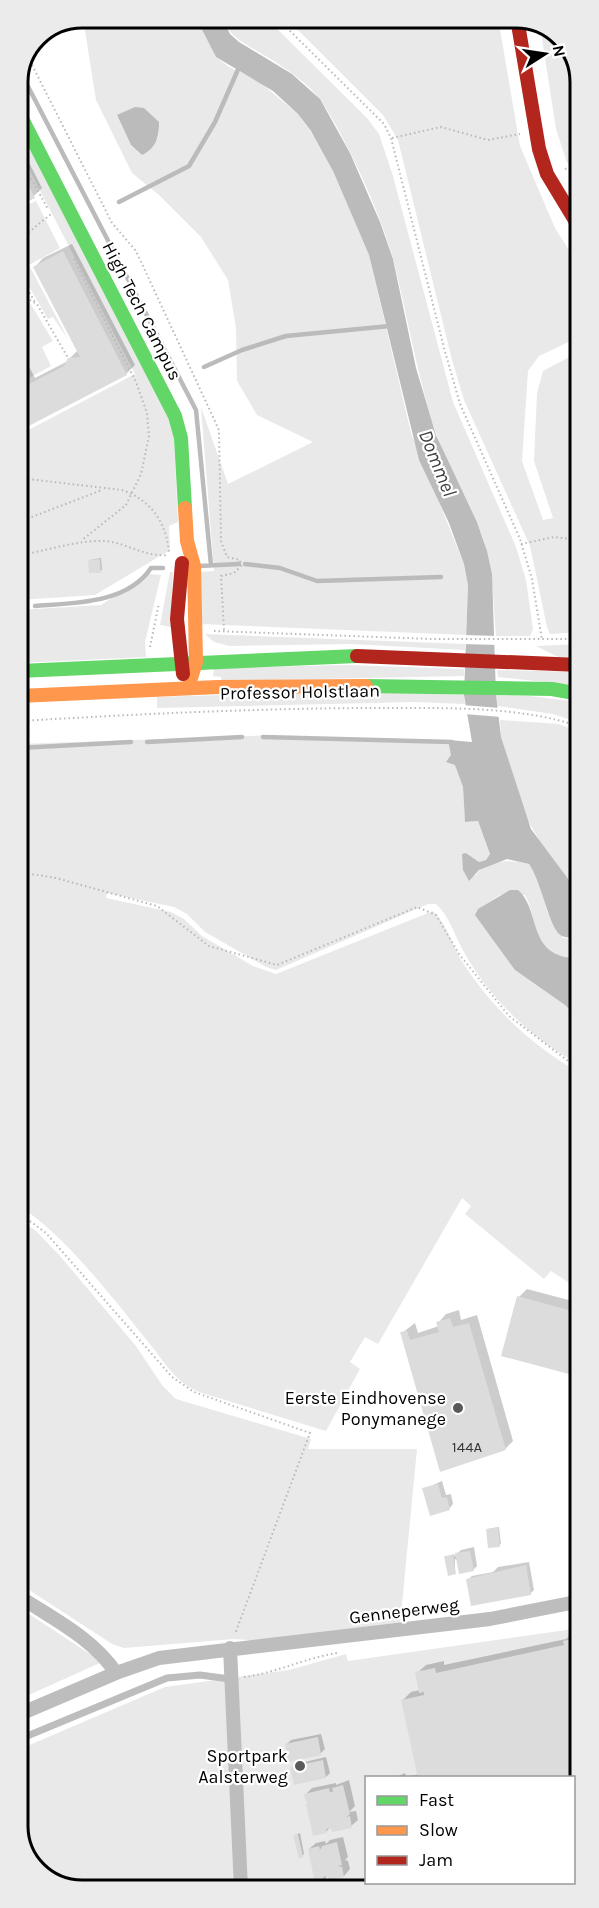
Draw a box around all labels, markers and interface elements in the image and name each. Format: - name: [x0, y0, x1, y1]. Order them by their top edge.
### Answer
- north arrow: [515, 24, 575, 84]
- text: N: [549, 43, 570, 59]
- street label: High Tech Campus: [98, 238, 186, 384]
- water label: Dommel: [414, 427, 461, 500]
- street label: Professor Holstlaan: [220, 680, 380, 704]
- place label: Eerste Eindhovense Ponymanege: [285, 1387, 446, 1430]
- marker: Eerste Eindhovense Ponymanege: [451, 1401, 465, 1415]
- house number: 144A: [452, 1438, 483, 1456]
- street label: Genneperweg: [348, 1593, 460, 1629]
- place label: Sportpark Aalsterweg: [198, 1745, 288, 1788]
- marker: Sportpark Aalsterweg: [293, 1759, 307, 1773]
- legend: [365, 1776, 575, 1884]
- text: Fast: [419, 1789, 454, 1811]
- text: Slow: [419, 1819, 458, 1841]
- text: Jam: [419, 1849, 453, 1871]

